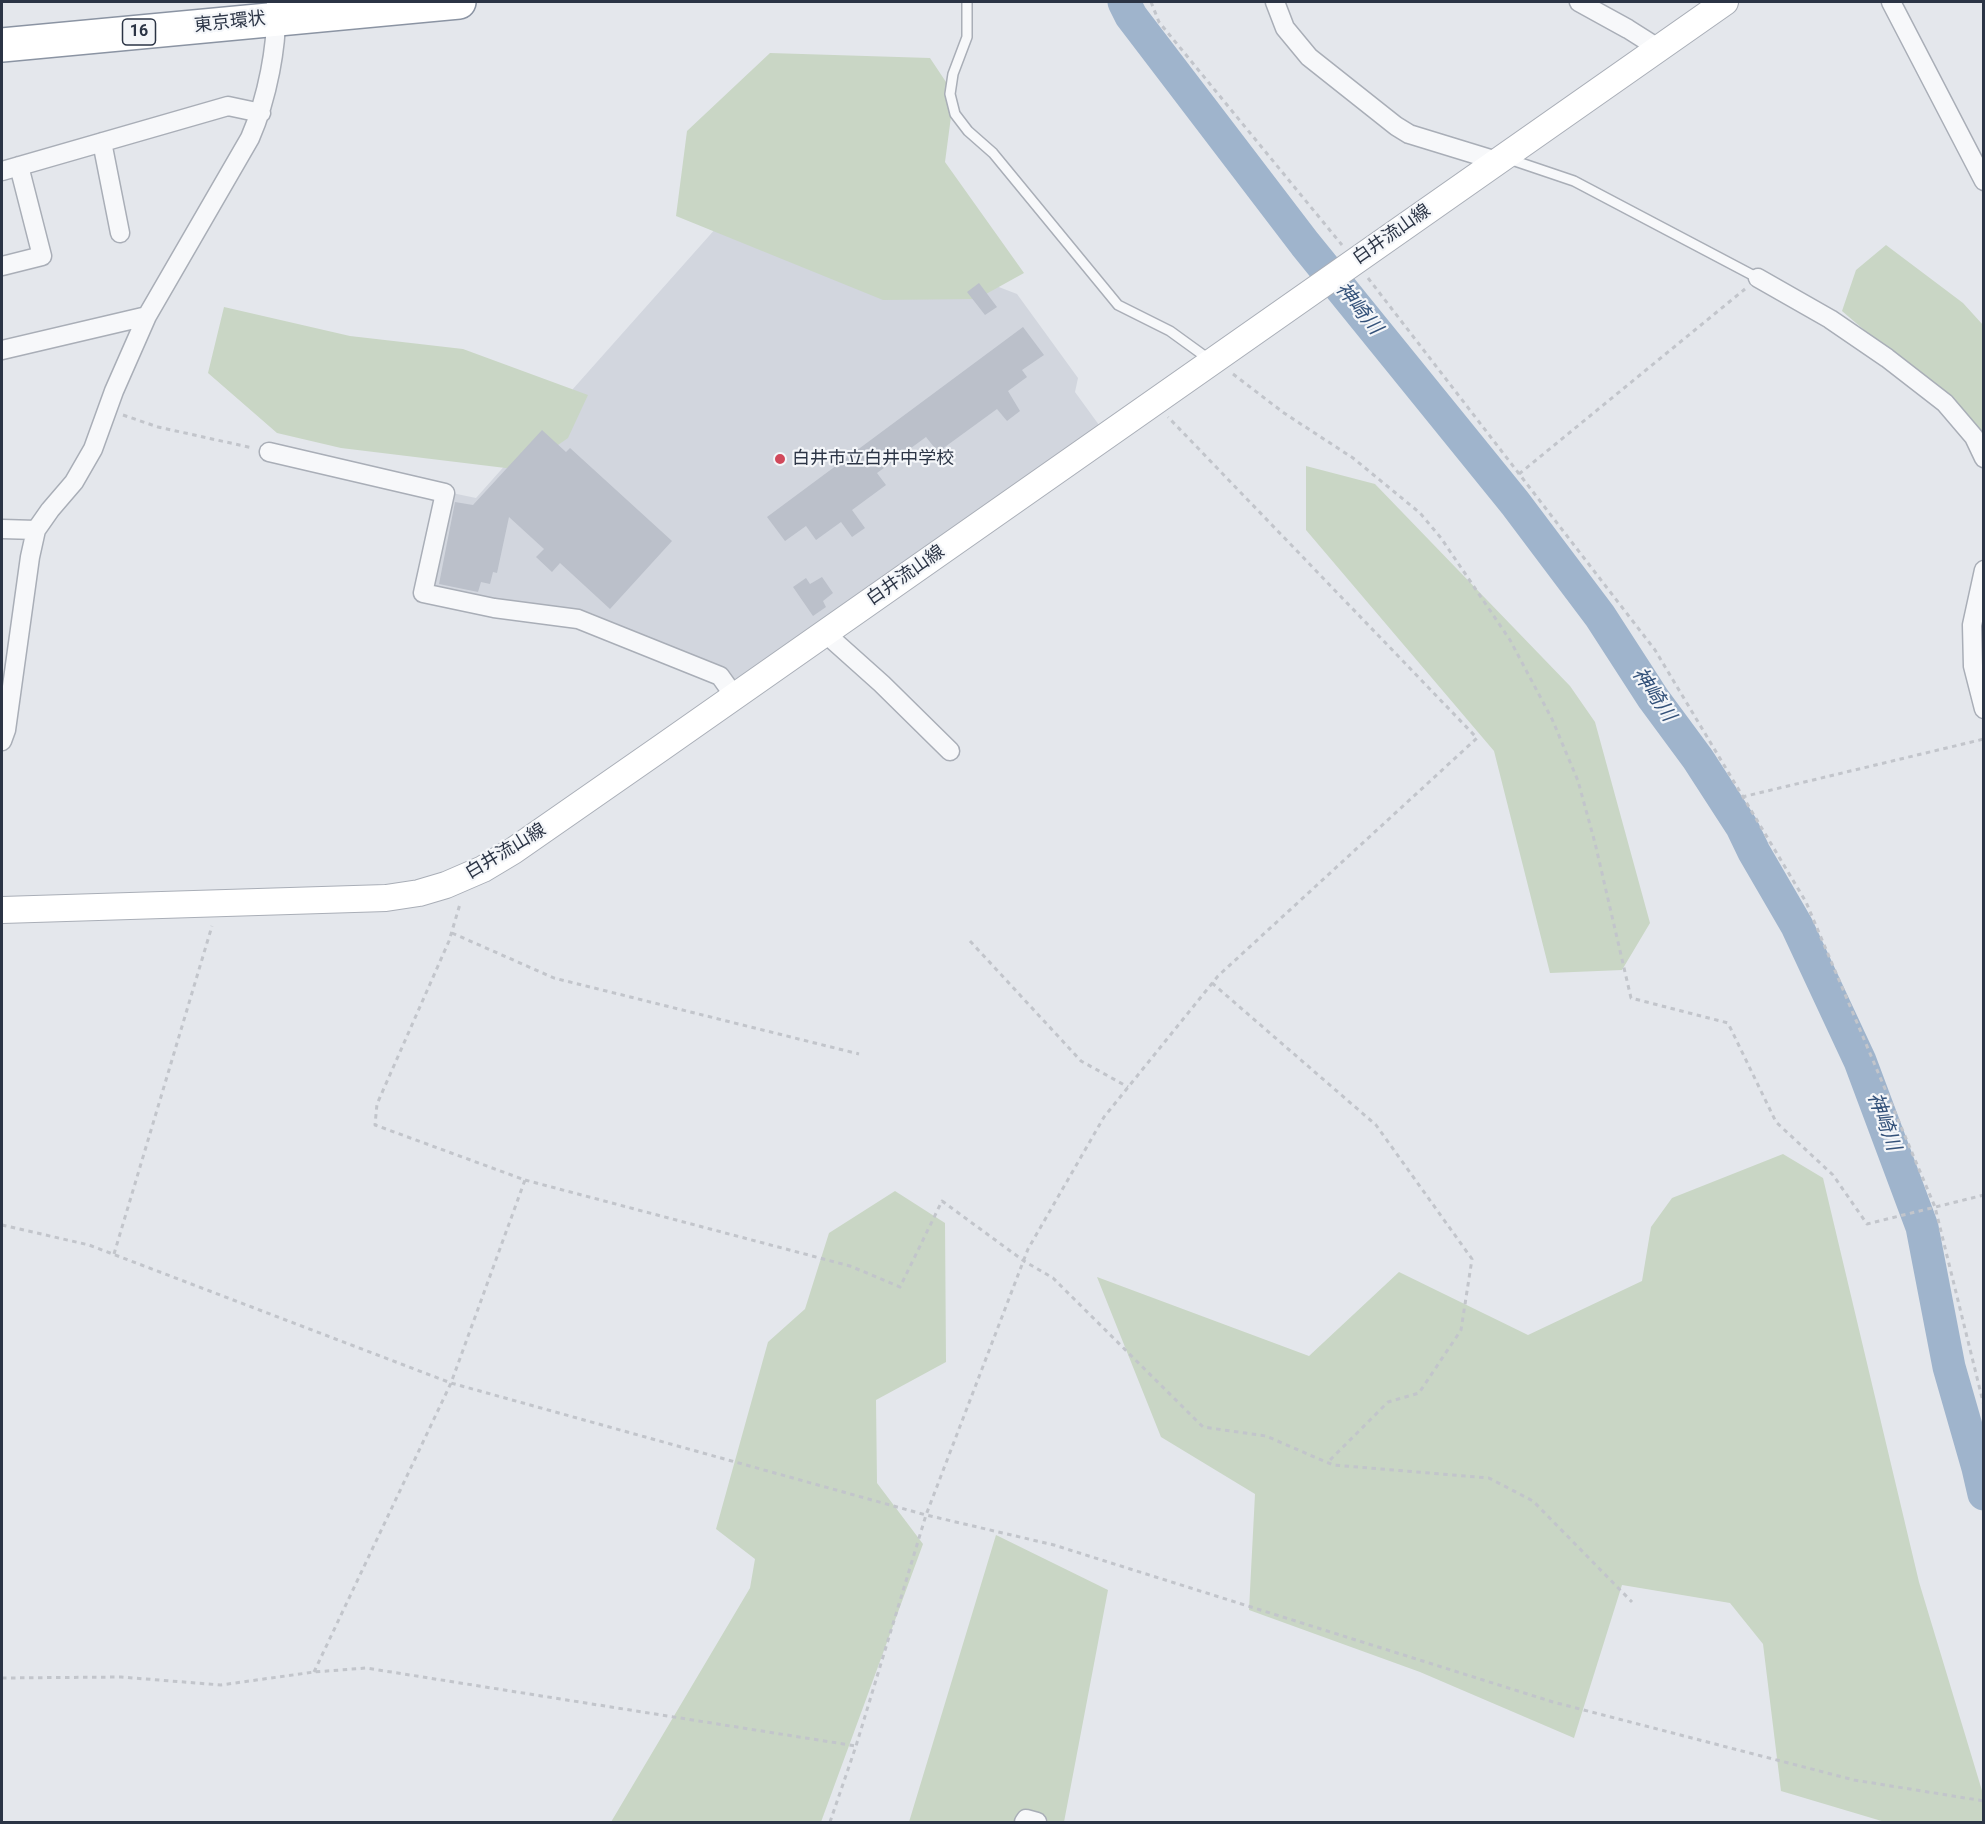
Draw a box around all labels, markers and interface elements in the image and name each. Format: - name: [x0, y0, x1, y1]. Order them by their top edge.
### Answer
- street label: 東京環状: [193, 8, 267, 38]
- road number: 16: [122, 19, 156, 45]
- street label: 白井流山線: [1349, 200, 1435, 270]
- water label: 神崎川: [1330, 278, 1386, 340]
- place label: 白井市立白井中学校: [792, 448, 954, 470]
- marker: 白井市立白井中学校: [773, 452, 787, 466]
- street label: 白井流山線: [863, 541, 949, 611]
- water label: 神崎川: [1626, 663, 1680, 727]
- street label: 白井流山線: [462, 820, 550, 884]
- water label: 神崎川: [1861, 1090, 1905, 1154]

